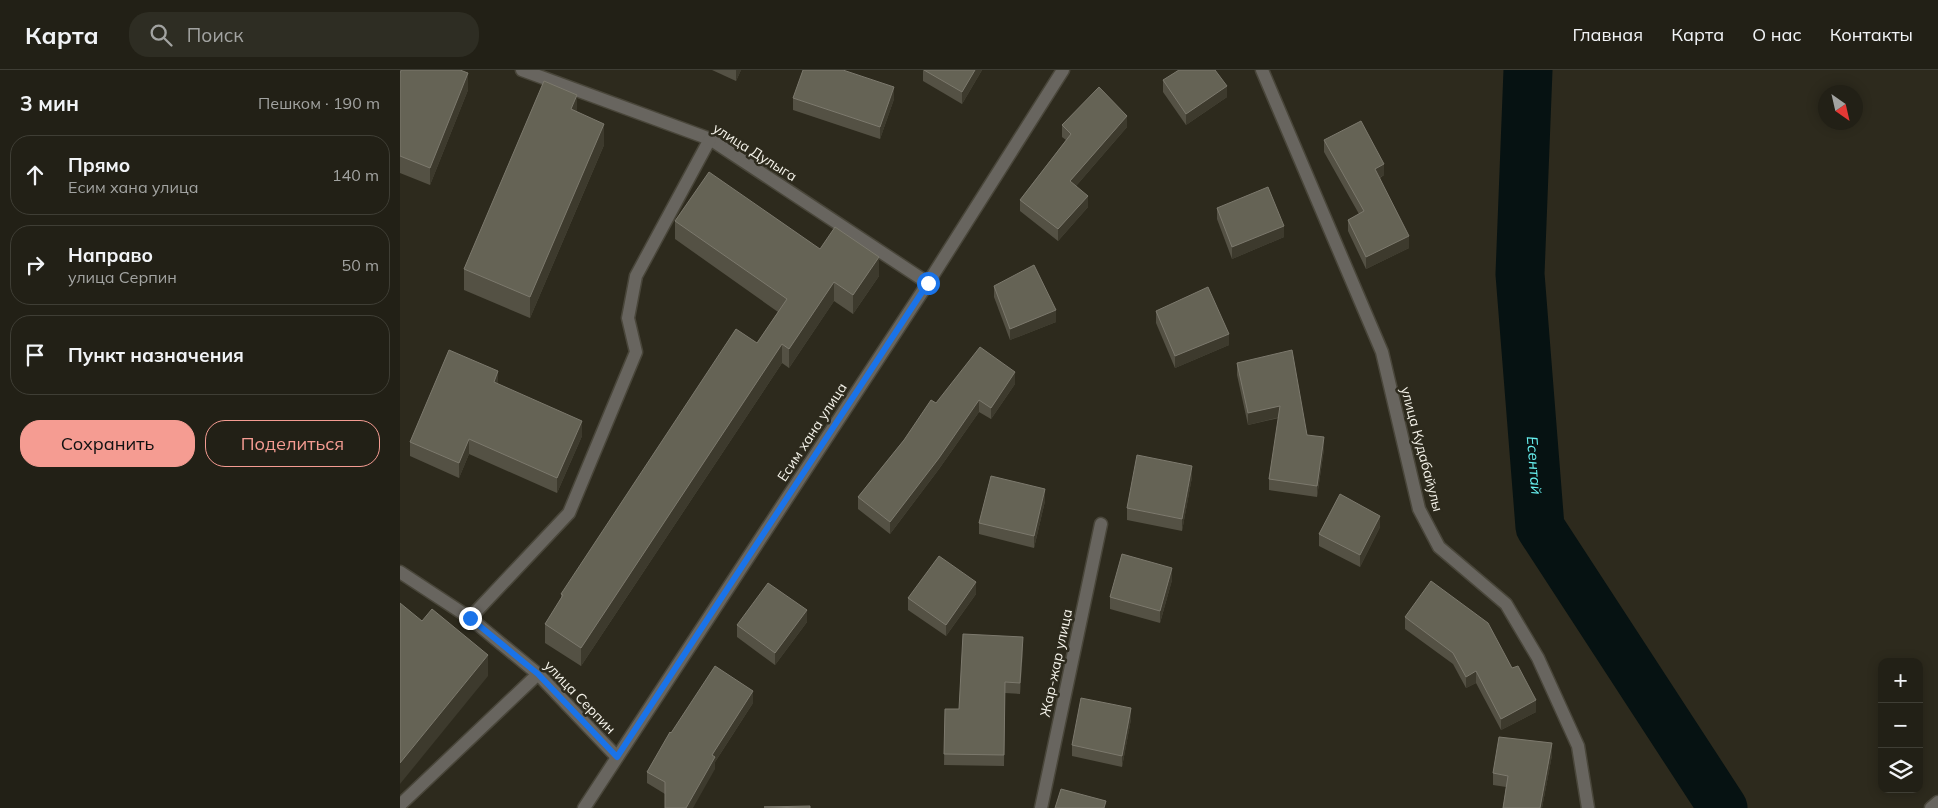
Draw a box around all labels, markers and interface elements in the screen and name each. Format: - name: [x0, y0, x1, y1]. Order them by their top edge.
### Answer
- search box: [129, 12, 479, 57]
- text: Карта: [25, 20, 99, 50]
- icon: search: [147, 21, 175, 49]
- text: Поиск: [187, 23, 244, 47]
- text: Главная: [1573, 23, 1643, 46]
- text: Карта: [1671, 23, 1724, 46]
- text: О нас: [1752, 23, 1802, 46]
- text: Контакты: [1830, 23, 1913, 46]
- north arrow: [1818, 85, 1863, 130]
- text: 3 мин: [20, 90, 79, 116]
- text: Пешком · 190 m: [258, 93, 380, 113]
- street label: улица Дулыга: [710, 119, 800, 185]
- text: Прямо: [68, 153, 130, 177]
- icon: ahead: [21, 161, 49, 189]
- text: 140 m: [332, 165, 379, 185]
- text: Есим хана улица: [68, 177, 198, 197]
- text: Направо: [68, 243, 153, 267]
- icon: right: [21, 251, 49, 279]
- text: 50 m: [342, 255, 379, 275]
- text: улица Серпин: [68, 267, 177, 287]
- route start: [917, 272, 940, 295]
- icon: arrive: [21, 341, 49, 369]
- text: Пункт назначения: [68, 343, 244, 367]
- street label: Есим хана улица: [773, 379, 851, 485]
- street label: улица Кудабайулы: [1397, 385, 1447, 513]
- button: Сохранить: [20, 420, 195, 467]
- button: Поделиться: [205, 420, 380, 467]
- water label: Есентай: [1523, 435, 1547, 495]
- route end: [459, 607, 482, 630]
- street label: Жар-жар улица: [1036, 607, 1076, 719]
- street label: улица Серпин: [540, 657, 620, 737]
- map controls: [1878, 658, 1923, 793]
- button: +: [1878, 658, 1923, 703]
- button: −: [1878, 703, 1923, 748]
- button: layers: [1878, 748, 1923, 793]

